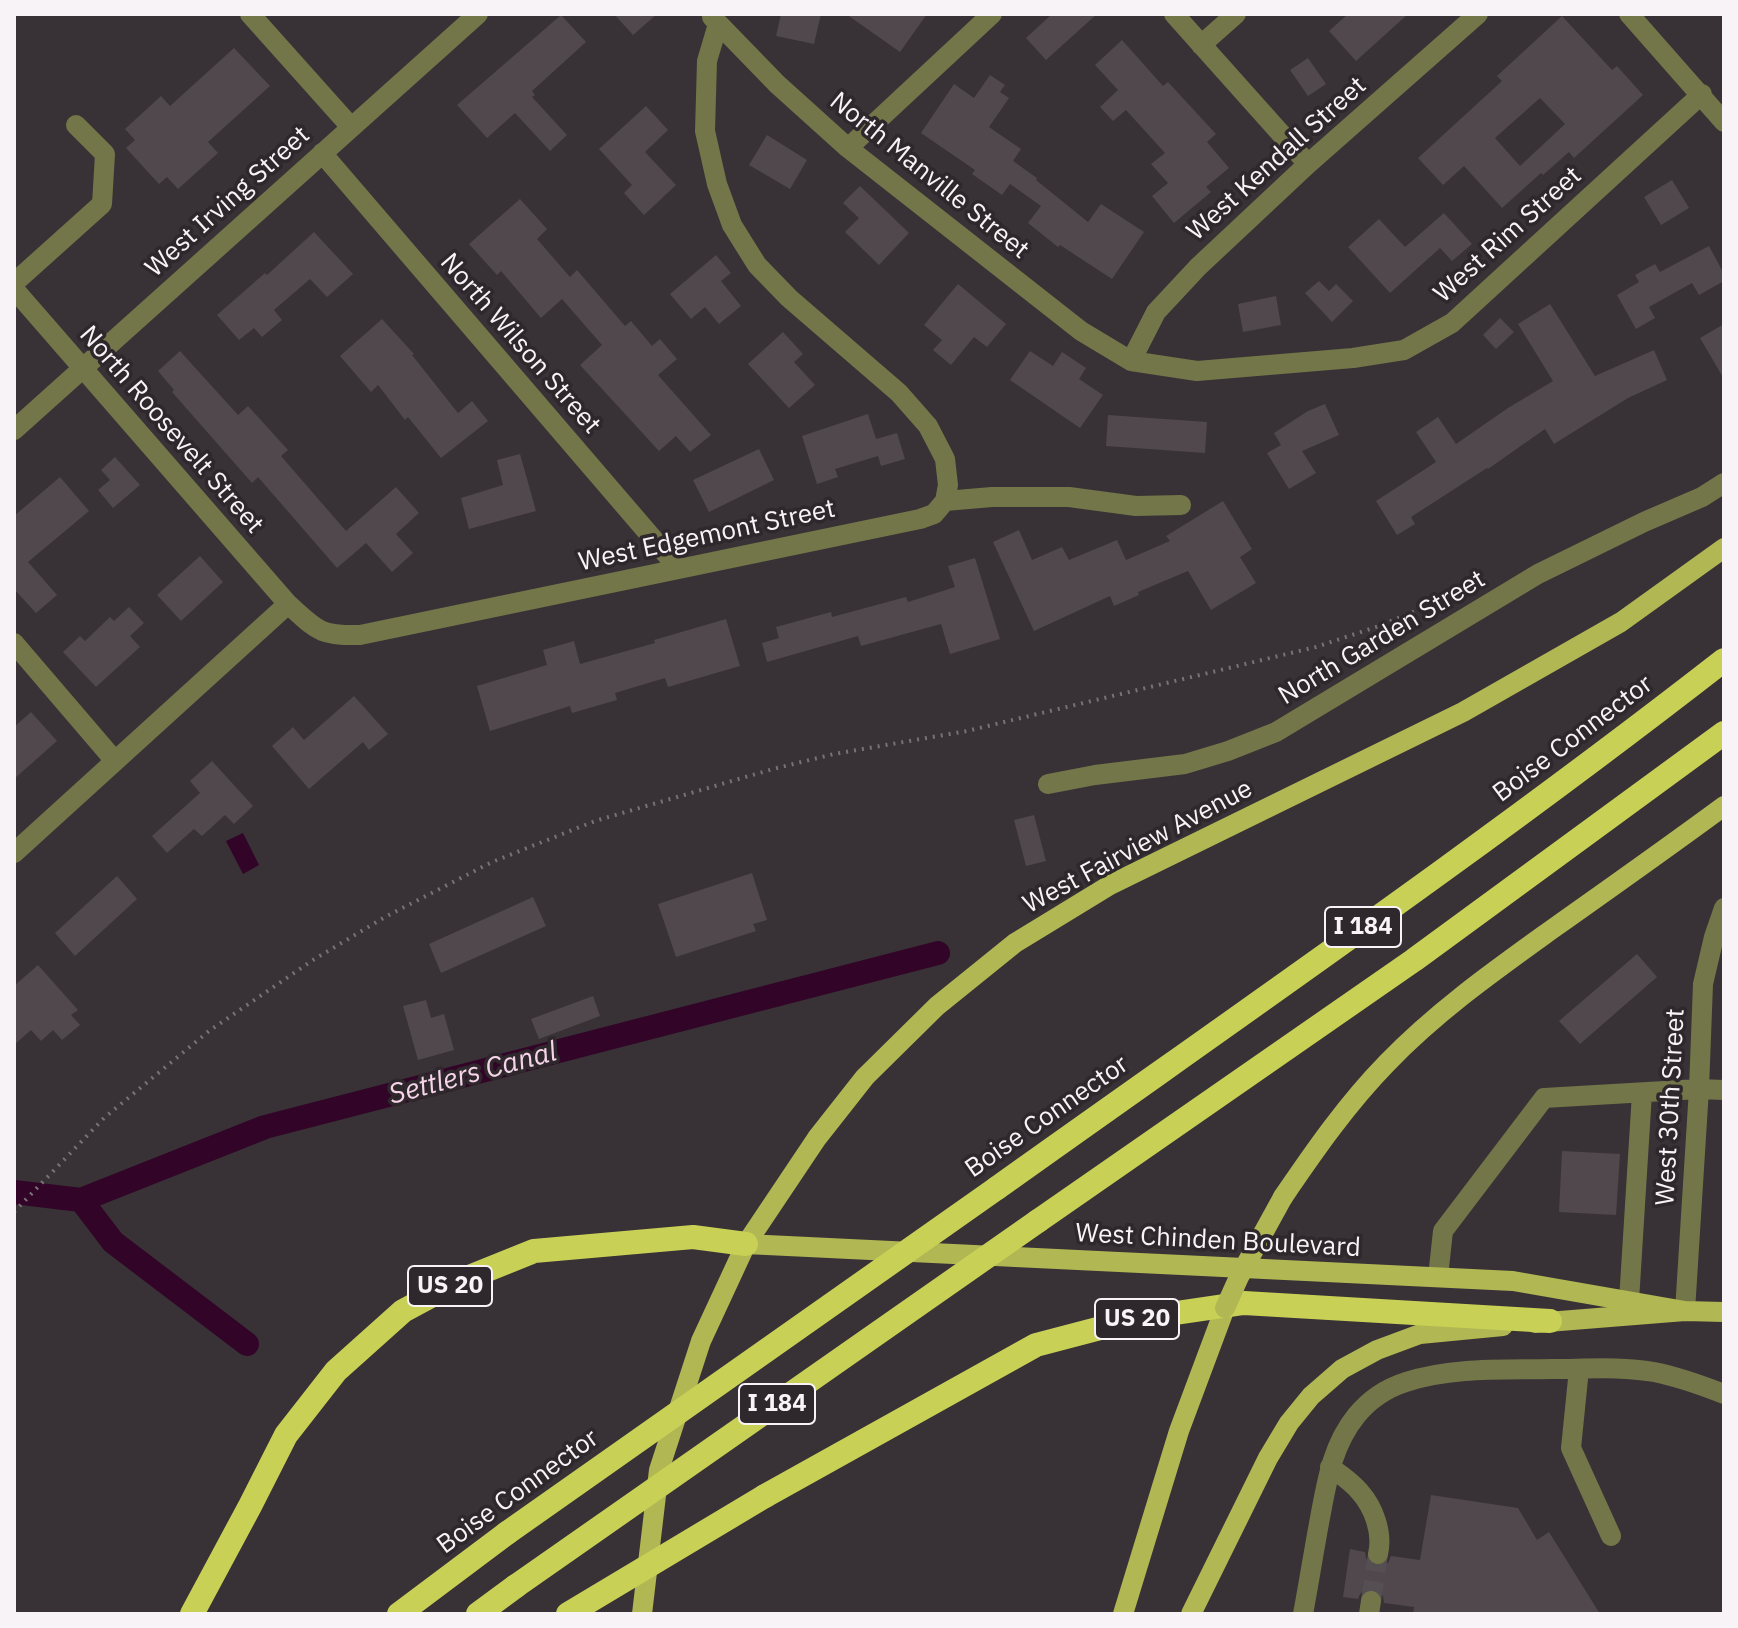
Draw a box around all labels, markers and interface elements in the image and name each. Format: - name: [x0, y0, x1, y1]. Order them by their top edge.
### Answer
- street label: West Kendall Street: [1181, 70, 1373, 248]
- street label: North Manville Street: [823, 86, 1035, 266]
- street label: West Irving Street: [139, 120, 317, 284]
- street label: West Rim Street: [1428, 160, 1588, 310]
- street label: North Wilson Street: [433, 247, 607, 441]
- street label: North Roosevelt Street: [72, 320, 270, 540]
- street label: West Edgemont Street: [576, 494, 838, 578]
- street label: North Garden Street: [1273, 564, 1491, 712]
- street label: Boise Connector: [1487, 669, 1659, 809]
- street label: West Fairview Avenue: [1018, 773, 1258, 921]
- road number: I 184: [1325, 907, 1401, 947]
- street label: West 30th Street: [1650, 1008, 1692, 1206]
- water label: Settlers Canal: [385, 1035, 561, 1113]
- street label: Boise Connector: [959, 1049, 1135, 1185]
- street label: West Chinden Boulevard: [1075, 1218, 1361, 1264]
- road number: US 20: [408, 1266, 492, 1306]
- road number: US 20: [1095, 1299, 1179, 1339]
- road number: I 184: [739, 1384, 815, 1424]
- street label: Boise Connector: [431, 1423, 605, 1561]

